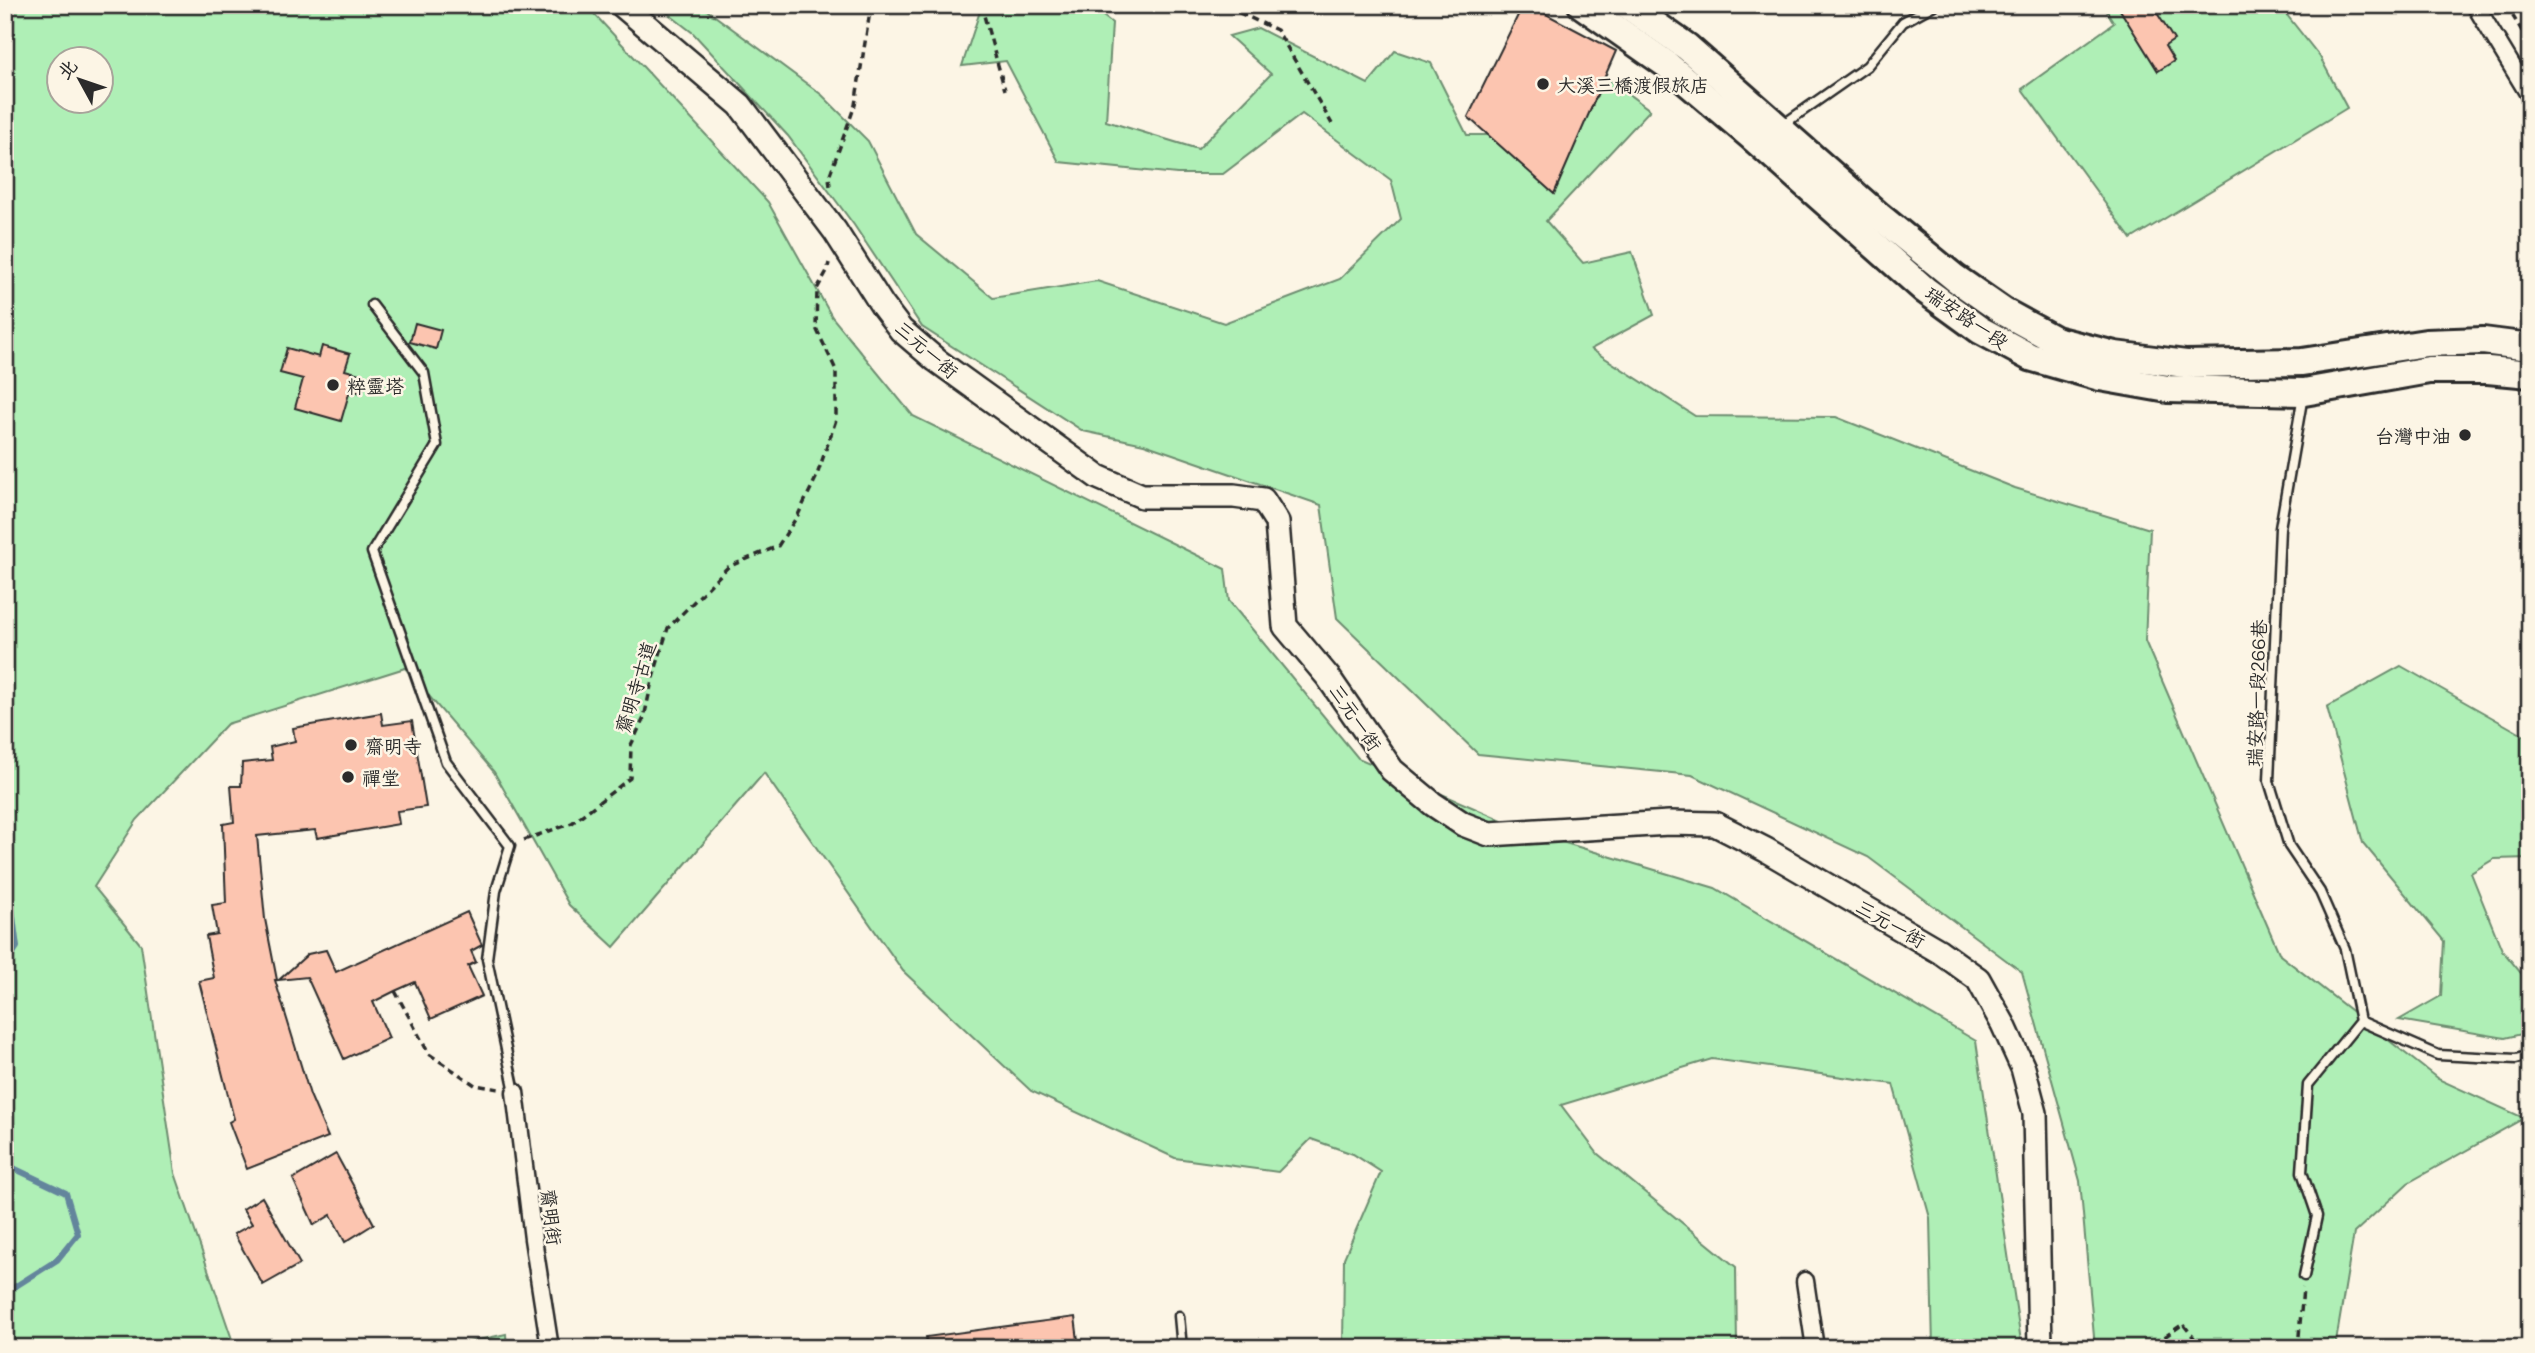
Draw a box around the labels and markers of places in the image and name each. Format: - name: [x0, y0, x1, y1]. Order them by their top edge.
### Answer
- place label: 大溪三橋渡假旅店: [1557, 72, 1709, 97]
- marker: 大溪三橋渡假旅店: [1535, 76, 1551, 92]
- place label: 粹靈塔: [347, 373, 404, 398]
- marker: 粹靈塔: [325, 377, 341, 393]
- place label: 台灣中油: [2375, 423, 2451, 448]
- marker: 台灣中油: [2457, 427, 2473, 443]
- place label: 齋明寺: [365, 733, 422, 758]
- marker: 齋明寺: [343, 737, 359, 753]
- place label: 禪堂: [362, 765, 400, 790]
- marker: 禪堂: [340, 769, 356, 785]

